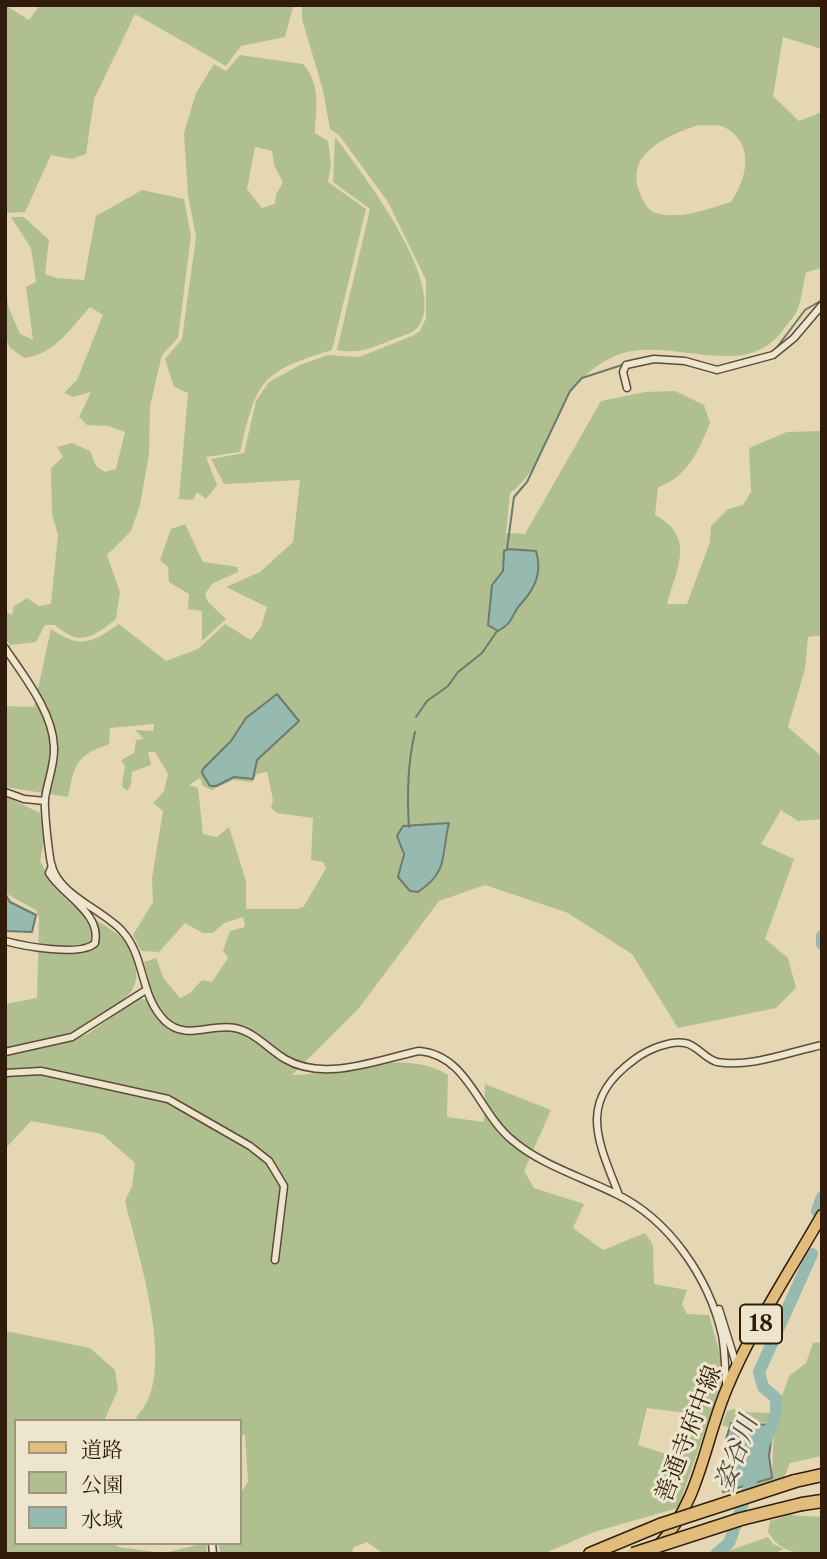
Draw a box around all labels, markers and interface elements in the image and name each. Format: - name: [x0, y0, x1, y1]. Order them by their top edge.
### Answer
- road number: 18: [740, 1304, 782, 1344]
- street label: 善通寺府中線: [650, 1362, 728, 1506]
- water label: 姿谷川: [709, 1412, 765, 1496]
- legend: [14, 1419, 242, 1545]
- text: 道路: [81, 1437, 123, 1462]
- text: 公園: [81, 1472, 123, 1497]
- text: 水域: [81, 1507, 123, 1532]

